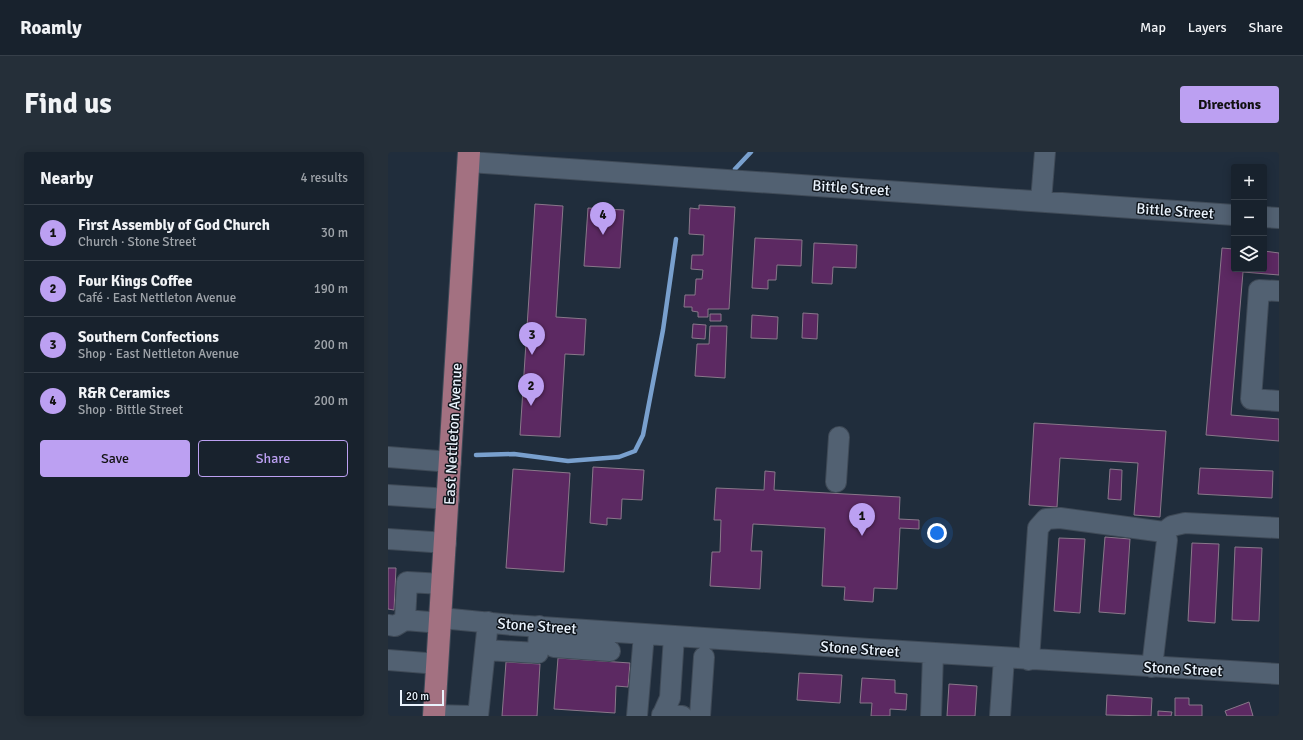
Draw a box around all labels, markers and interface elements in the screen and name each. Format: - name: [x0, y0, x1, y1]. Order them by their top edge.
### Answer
- text: Roamly: [20, 16, 82, 40]
- text: Map: [1140, 19, 1166, 36]
- text: Layers: [1188, 19, 1227, 36]
- text: Share: [1249, 19, 1283, 36]
- button: Directions: [1180, 86, 1279, 123]
- text: Find us: [24, 87, 112, 121]
- map controls: [1231, 164, 1267, 272]
- button: +: [1231, 164, 1267, 200]
- text: Nearby: [40, 168, 93, 189]
- text: 4 results: [300, 170, 348, 186]
- street label: Bittle Street: [812, 176, 890, 200]
- street label: Bittle Street: [1136, 199, 1214, 223]
- button: −: [1231, 200, 1267, 236]
- pin: 4: [590, 202, 616, 235]
- text: First Assembly of God Church: [78, 216, 270, 234]
- text: 1: [49, 225, 57, 241]
- text: 30 m: [321, 225, 348, 241]
- text: Church · Stone Street: [78, 234, 196, 250]
- button: layers: [1231, 236, 1267, 272]
- text: Four Kings Coffee: [78, 272, 193, 290]
- text: 2: [49, 281, 57, 297]
- text: 190 m: [314, 281, 348, 297]
- text: Café · East Nettleton Avenue: [78, 290, 236, 306]
- pin: 3: [519, 322, 545, 355]
- text: Southern Confections: [78, 328, 219, 346]
- text: 3: [49, 337, 57, 353]
- text: 200 m: [314, 337, 348, 353]
- text: Shop · East Nettleton Avenue: [78, 346, 239, 362]
- street label: East Nettleton Avenue: [440, 362, 466, 506]
- pin: 2: [518, 373, 544, 406]
- text: R&R Ceramics: [78, 384, 170, 402]
- text: 4: [49, 393, 57, 409]
- text: 200 m: [314, 393, 348, 409]
- text: Shop · Bittle Street: [78, 402, 183, 418]
- button: Save: [40, 440, 190, 477]
- button: Share: [198, 440, 348, 477]
- pin: 1: [849, 503, 875, 536]
- your location: [927, 523, 947, 543]
- street label: Stone Street: [497, 614, 577, 638]
- street label: Stone Street: [820, 637, 900, 661]
- street label: Stone Street: [1143, 658, 1223, 680]
- scale bar: [400, 688, 444, 707]
- text: 20 m: [406, 690, 429, 703]

